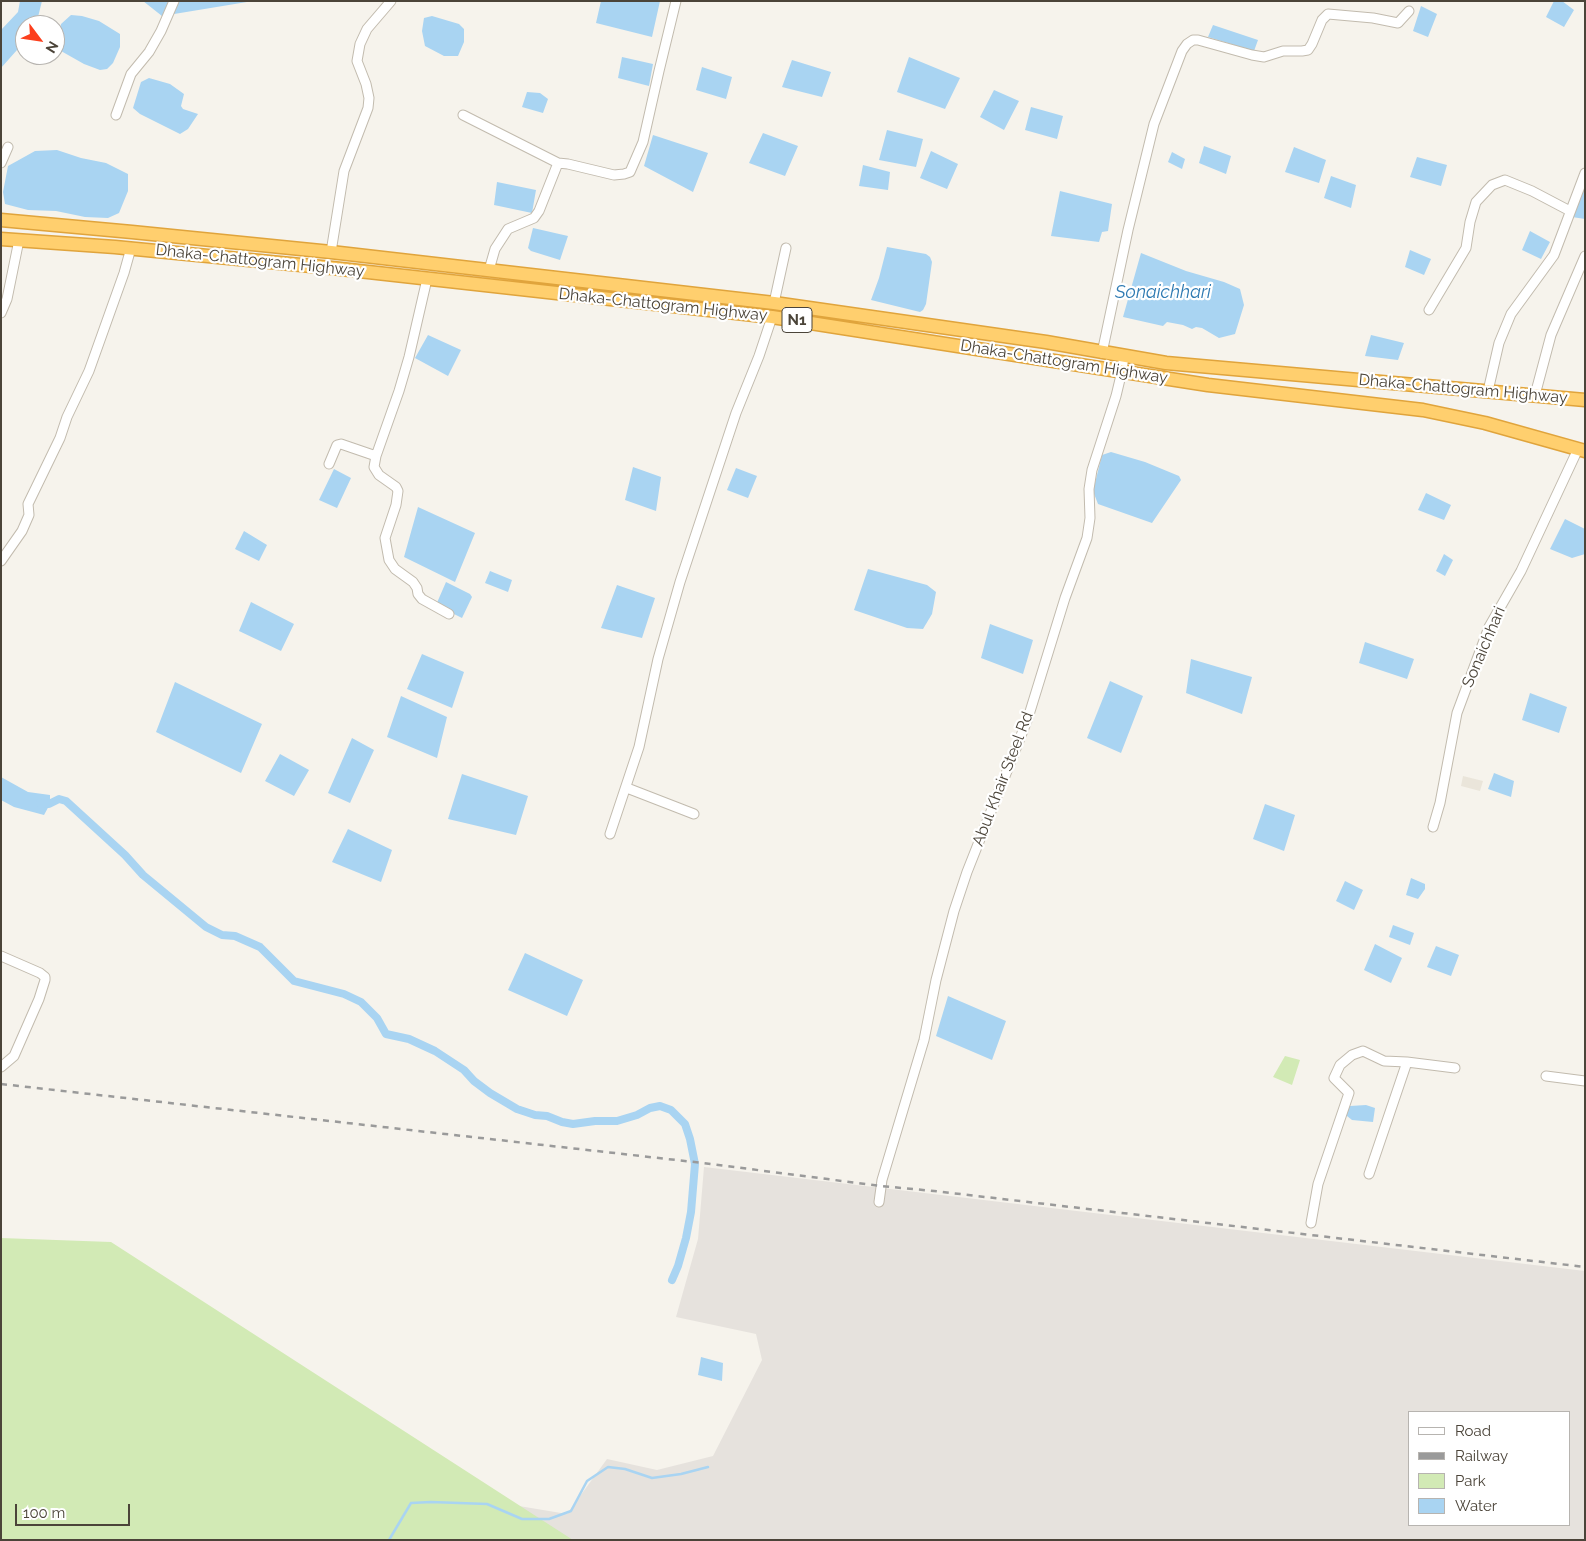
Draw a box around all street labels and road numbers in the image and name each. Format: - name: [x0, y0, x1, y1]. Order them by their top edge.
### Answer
- street label: Dhaka-Chattogram Highway: [155, 240, 365, 282]
- street label: Dhaka-Chattogram Highway: [558, 284, 768, 326]
- road number: N1: [782, 308, 812, 332]
- street label: Dhaka-Chattogram Highway: [959, 336, 1169, 388]
- street label: Dhaka-Chattogram Highway: [1358, 370, 1568, 408]
- street label: Sonaichhari: [1458, 604, 1510, 690]
- street label: Abul Khair Steel Rd: [969, 709, 1037, 849]

